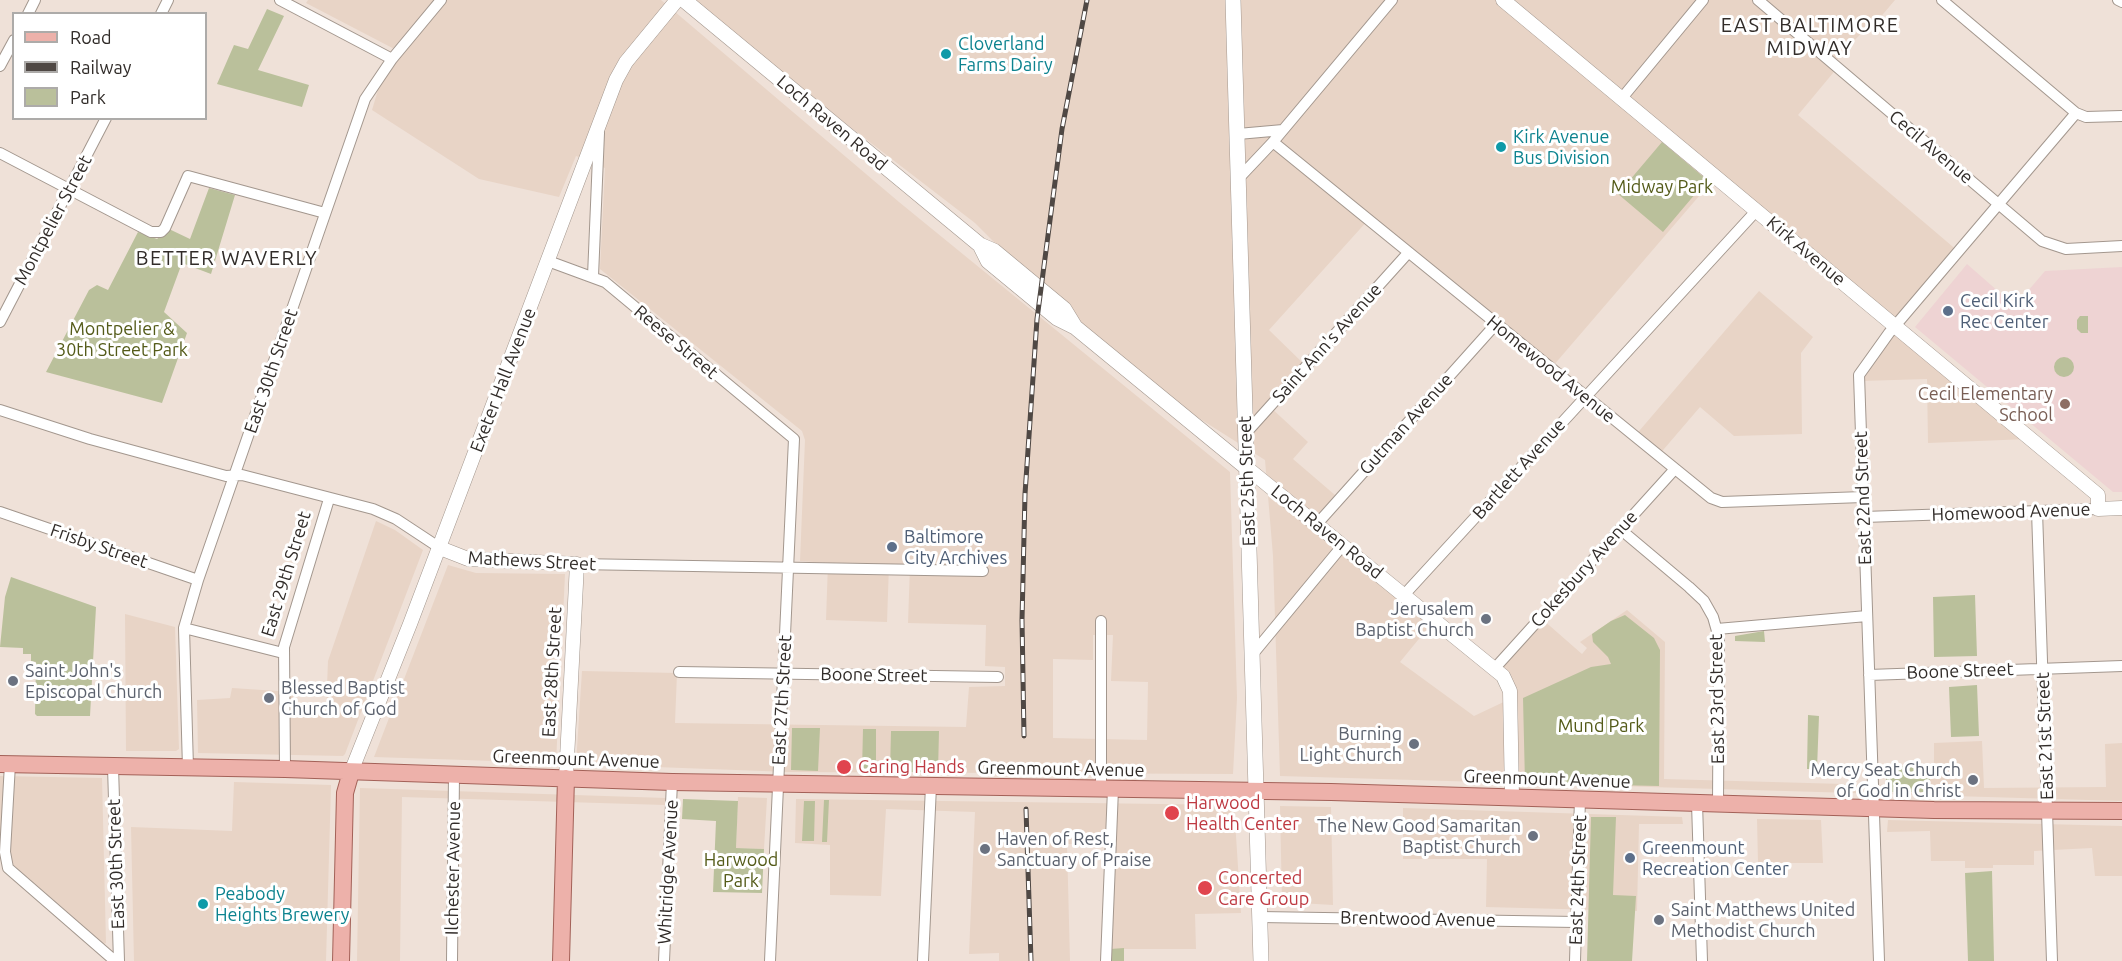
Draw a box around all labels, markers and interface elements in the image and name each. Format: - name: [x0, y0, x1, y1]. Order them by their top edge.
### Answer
- legend: [12, 12, 207, 120]
- district label: EAST BALTIMORE MIDWAY: [1721, 13, 1899, 60]
- text: Road: [70, 27, 112, 47]
- place label: Cloverland Farms Dairy: [958, 33, 1053, 76]
- marker: Cloverland Farms Dairy: [939, 47, 953, 61]
- text: Railway: [70, 57, 131, 77]
- street label: Loch Raven Road: [772, 71, 892, 175]
- text: Park: [70, 87, 106, 107]
- street label: Cecil Avenue: [1885, 106, 1977, 188]
- place label: Kirk Avenue Bus Division: [1513, 126, 1610, 168]
- marker: Kirk Avenue Bus Division: [1494, 140, 1508, 154]
- street label: Montpelier Street: [10, 151, 96, 289]
- park label: Midway Park: [1611, 176, 1713, 198]
- street label: Kirk Avenue: [1762, 212, 1850, 290]
- district label: BETTER WAVERLY: [136, 246, 318, 270]
- street label: Saint Ann's Avenue: [1268, 279, 1386, 407]
- place label: Cecil Kirk Rec Center: [1960, 290, 2049, 332]
- street label: Reese Street: [630, 301, 722, 383]
- marker: Cecil Kirk Rec Center: [1941, 304, 1955, 318]
- street label: Exeter Hall Avenue: [466, 305, 540, 455]
- street label: East 30th Street: [240, 306, 302, 436]
- street label: Homewood Avenue: [1482, 311, 1620, 427]
- park label: Montpelier & 30th Street Park: [56, 318, 188, 360]
- street label: Gutman Avenue: [1355, 369, 1457, 479]
- place label: Cecil Elementary School: [1918, 383, 2053, 426]
- marker: Cecil Elementary School: [2058, 397, 2072, 411]
- street label: Bartlett Avenue: [1468, 414, 1570, 524]
- street label: East 25th Street: [1234, 415, 1260, 547]
- street label: East 22nd Street: [1850, 431, 1876, 565]
- street label: Loch Raven Road: [1267, 480, 1387, 584]
- street label: Homewood Avenue: [1931, 498, 2091, 526]
- street label: Cokesbury Avenue: [1526, 506, 1642, 632]
- street label: East 29th Street: [257, 509, 315, 639]
- street label: Frisby Street: [47, 519, 151, 573]
- place label: Baltimore City Archives: [904, 526, 1007, 568]
- marker: Baltimore City Archives: [885, 540, 899, 554]
- street label: Mathews Street: [467, 547, 597, 575]
- place label: Jerusalem Baptist Church: [1355, 598, 1474, 640]
- street label: East 28th Street: [538, 606, 566, 738]
- marker: Jerusalem Baptist Church: [1479, 612, 1493, 626]
- street label: East 27th Street: [768, 634, 796, 766]
- street label: East 23rd Street: [1705, 634, 1729, 764]
- street label: Boone Street: [1906, 658, 2014, 684]
- place label: Saint John's Episcopal Church: [25, 660, 162, 702]
- street label: Boone Street: [820, 663, 928, 687]
- street label: East 21st Street: [2032, 672, 2058, 800]
- marker: Saint John's Episcopal Church: [6, 674, 20, 688]
- place label: Blessed Baptist Church of God: [281, 677, 405, 720]
- marker: Blessed Baptist Church of God: [262, 691, 276, 705]
- park label: Mund Park: [1558, 715, 1644, 737]
- place label: Burning Light Church: [1300, 723, 1402, 766]
- marker: Burning Light Church: [1407, 737, 1421, 751]
- street label: Greenmount Avenue: [492, 745, 660, 773]
- place label: Caring Hands: [858, 756, 965, 778]
- street label: Greenmount Avenue: [977, 757, 1145, 781]
- marker: Caring Hands: [835, 758, 853, 776]
- place label: Mercy Seat Church of God in Christ: [1810, 759, 1961, 802]
- street label: Greenmount Avenue: [1463, 765, 1631, 793]
- marker: Mercy Seat Church of God in Christ: [1966, 773, 1980, 787]
- place label: Harwood Health Center: [1186, 792, 1299, 834]
- street label: East 30th Street: [103, 798, 129, 930]
- street label: Whitridge Avenue: [653, 799, 683, 945]
- street label: Ilchester Avenue: [441, 801, 465, 935]
- marker: Harwood Health Center: [1163, 804, 1181, 822]
- street label: East 24th Street: [1565, 814, 1591, 946]
- place label: The New Good Samaritan Baptist Church: [1317, 815, 1521, 858]
- place label: Haven of Rest, Sanctuary of Praise: [997, 828, 1151, 870]
- marker: The New Good Samaritan Baptist Church: [1526, 829, 1540, 843]
- place label: Greenmount Recreation Center: [1642, 837, 1789, 880]
- marker: Haven of Rest, Sanctuary of Praise: [978, 842, 992, 856]
- park label: Harwood Park: [704, 849, 778, 892]
- marker: Greenmount Recreation Center: [1623, 851, 1637, 865]
- place label: Concerted Care Group: [1218, 867, 1309, 910]
- marker: Concerted Care Group: [1196, 879, 1214, 897]
- place label: Peabody Heights Brewery: [215, 883, 349, 926]
- marker: Peabody Heights Brewery: [196, 897, 210, 911]
- place label: Saint Matthews United Methodist Church: [1671, 899, 1855, 942]
- street label: Brentwood Avenue: [1340, 907, 1496, 931]
- marker: Saint Matthews United Methodist Church: [1652, 913, 1666, 927]

